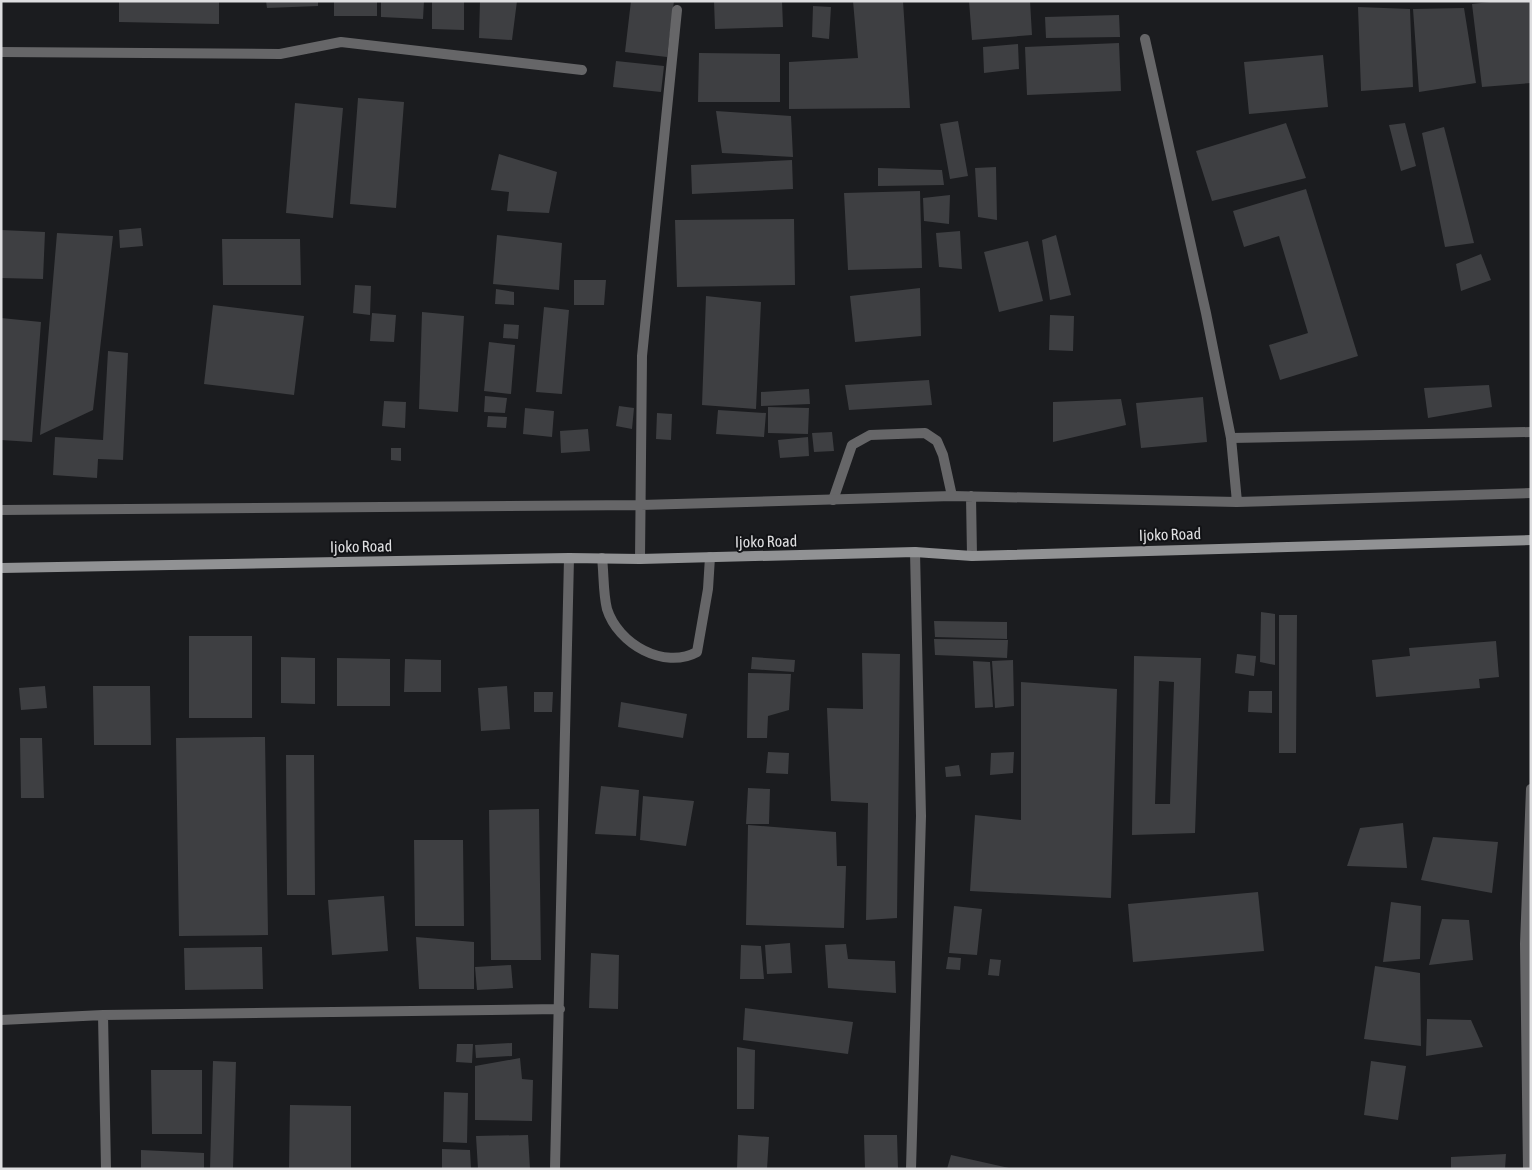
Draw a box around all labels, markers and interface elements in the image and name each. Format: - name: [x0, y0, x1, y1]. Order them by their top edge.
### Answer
- street label: Ijoko Road: [1139, 524, 1201, 545]
- street label: Ijoko Road: [735, 531, 797, 552]
- street label: Ijoko Road: [330, 536, 392, 557]

